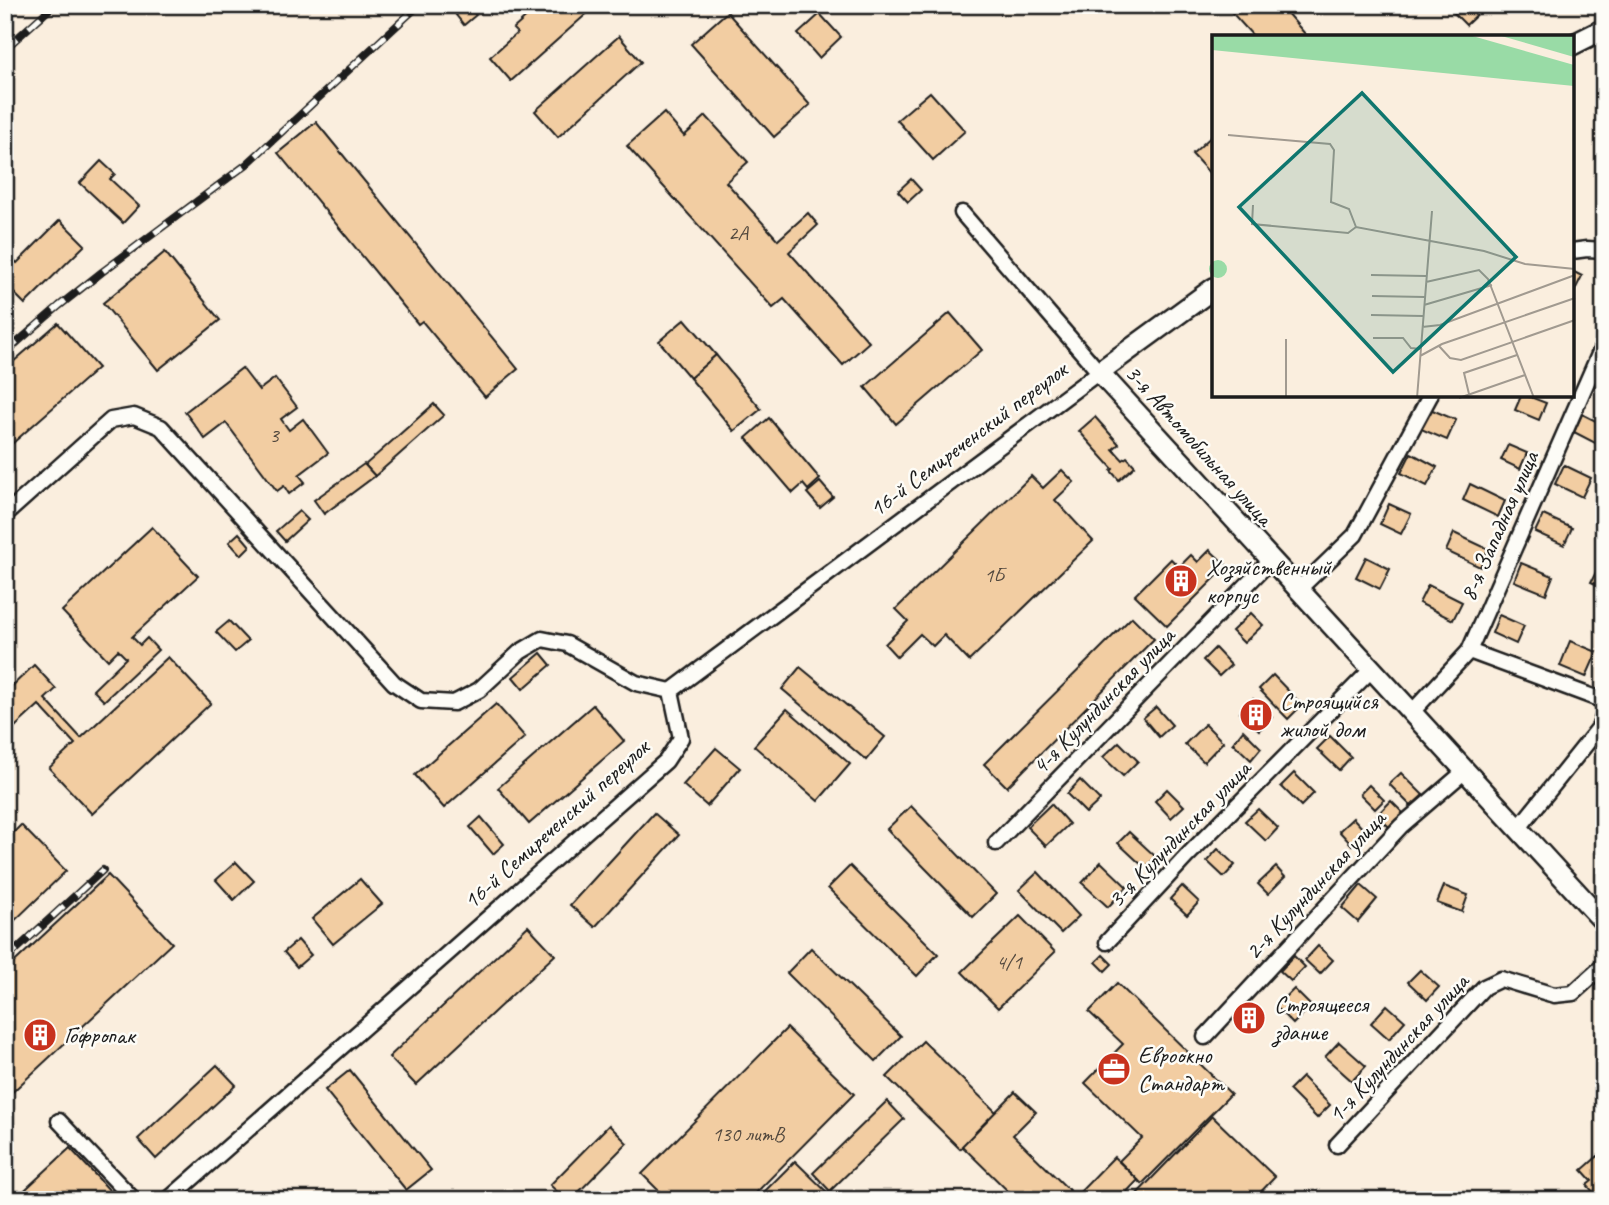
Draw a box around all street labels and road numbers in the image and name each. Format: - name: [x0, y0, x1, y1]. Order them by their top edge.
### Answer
- street label: 16-й Семиреченский переулок: [863, 353, 1075, 523]
- street label: 3-я Автомобильная улица: [1119, 358, 1281, 533]
- street label: 8-я Западная улица: [1453, 445, 1546, 606]
- street label: 4-я Кулундинская улица: [1025, 620, 1182, 781]
- street label: 16-й Семиреченский переулок: [457, 731, 657, 916]
- street label: 3-я Кулундинская улица: [1101, 753, 1258, 914]
- street label: 2-я Кулундинская улица: [1238, 803, 1393, 966]
- street label: 1-я Кулундинская улица: [1321, 966, 1476, 1129]

